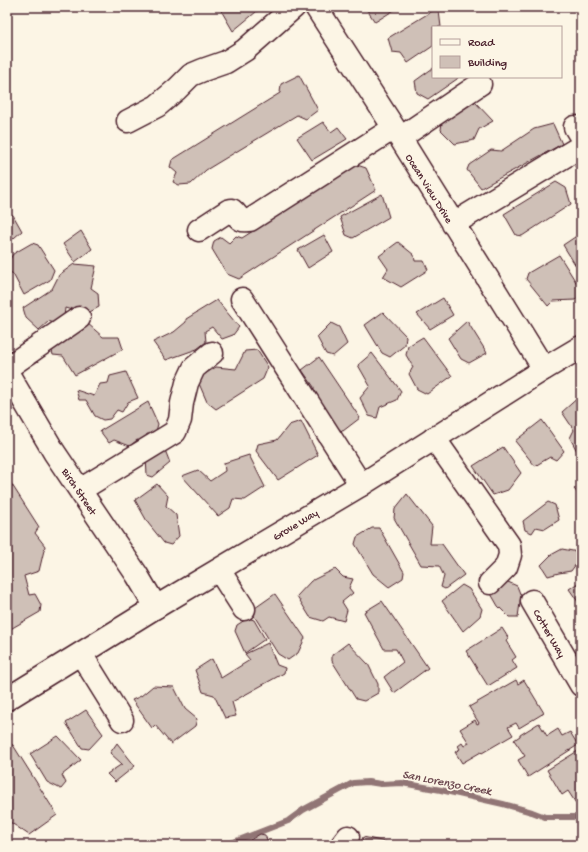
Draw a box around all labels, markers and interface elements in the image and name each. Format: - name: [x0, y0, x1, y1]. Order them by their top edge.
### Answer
- legend: [432, 26, 562, 78]
- text: Road: [468, 37, 495, 51]
- text: Building: [467, 57, 507, 71]
- street label: Ocean View Drive: [402, 152, 455, 226]
- street label: Birch Street: [58, 466, 99, 519]
- street label: Grove Way: [271, 507, 321, 544]
- street label: Cotter Way: [530, 608, 567, 661]
- water label: San Lorenzo Creek: [401, 768, 494, 800]

